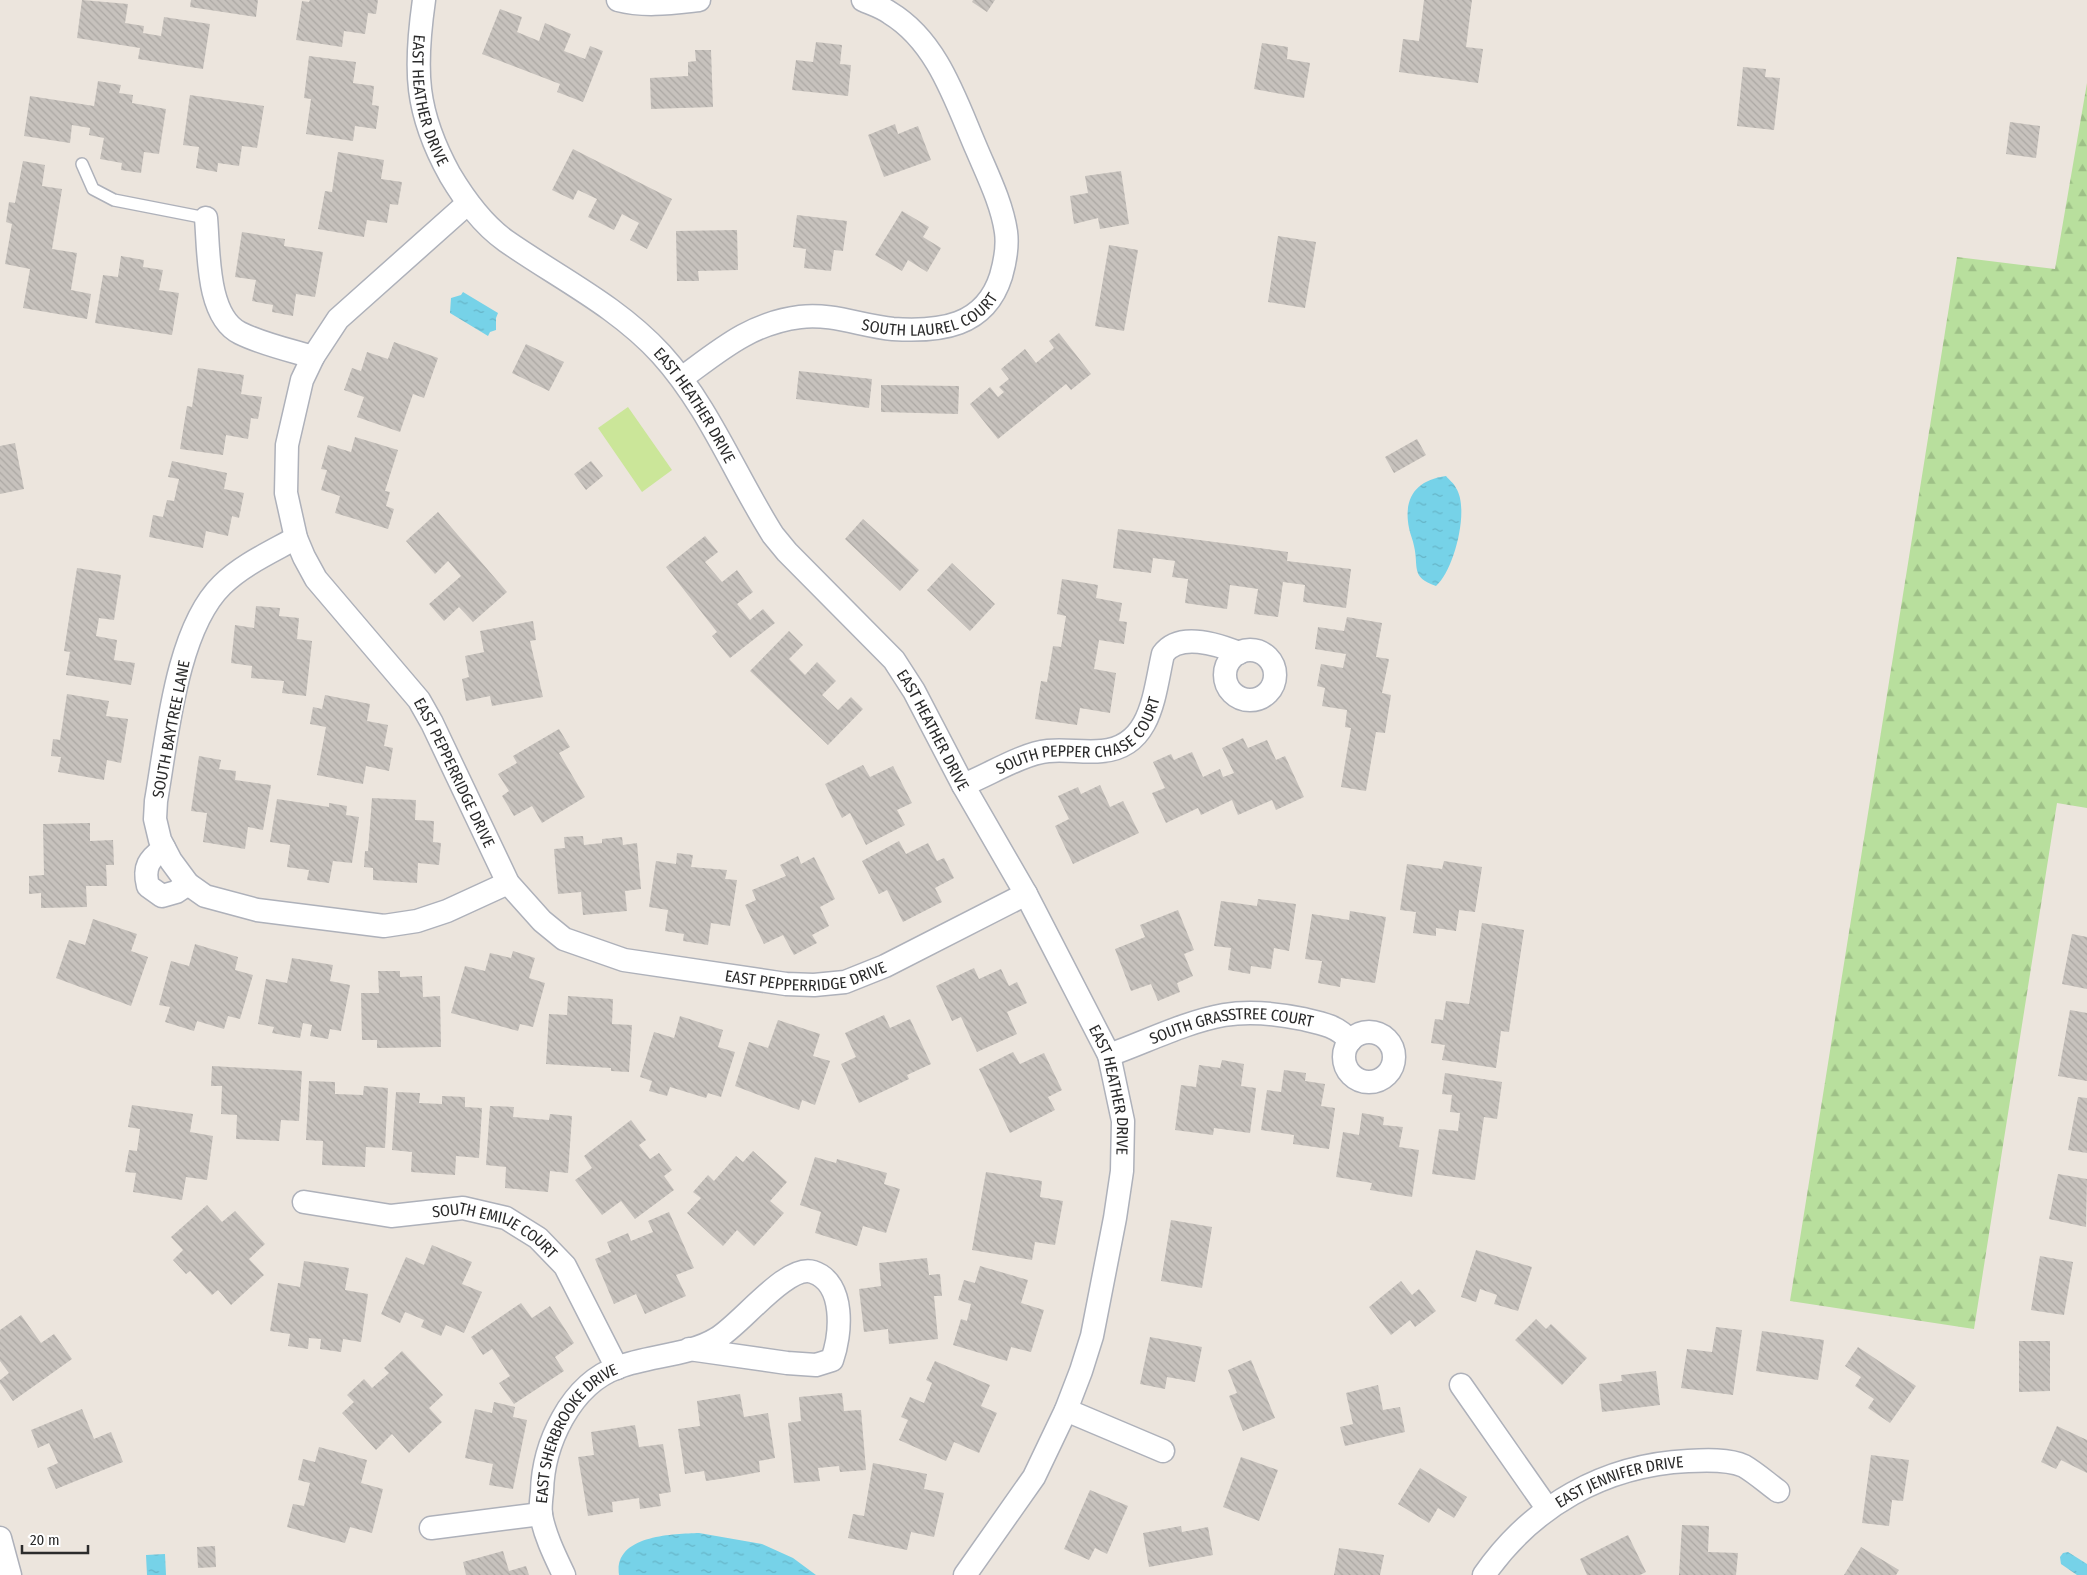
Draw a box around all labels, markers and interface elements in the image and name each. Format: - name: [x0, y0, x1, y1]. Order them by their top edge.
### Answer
- street label: EAST HEATHER DRIVE: [409, 34, 453, 169]
- street label: SOUTH LAUREL COURT: [860, 289, 1001, 339]
- street label: EAST HEATHER DRIVE: [650, 343, 740, 466]
- street label: SOUTH BAYTREE LANE: [148, 658, 194, 800]
- street label: EAST HEATHER DRIVE: [893, 666, 974, 794]
- street label: EAST PEPPERRIDGE DRIVE: [410, 694, 499, 850]
- street label: SOUTH PEPPER CHASE COURT: [993, 694, 1163, 778]
- street label: EAST PEPPERRIDGE DRIVE: [724, 957, 889, 995]
- street label: SOUTH GRASSTREE COURT: [1146, 1004, 1316, 1048]
- street label: EAST HEATHER DRIVE: [1085, 1021, 1133, 1155]
- street label: SOUTH EMILIE COURT: [431, 1198, 562, 1262]
- street label: EAST SHERBROOKE DRIVE: [531, 1359, 620, 1504]
- street label: EAST JENNIFER DRIVE: [1551, 1452, 1684, 1511]
- scale bar: [22, 1522, 89, 1554]
- text: 20 m: [30, 1531, 60, 1549]

